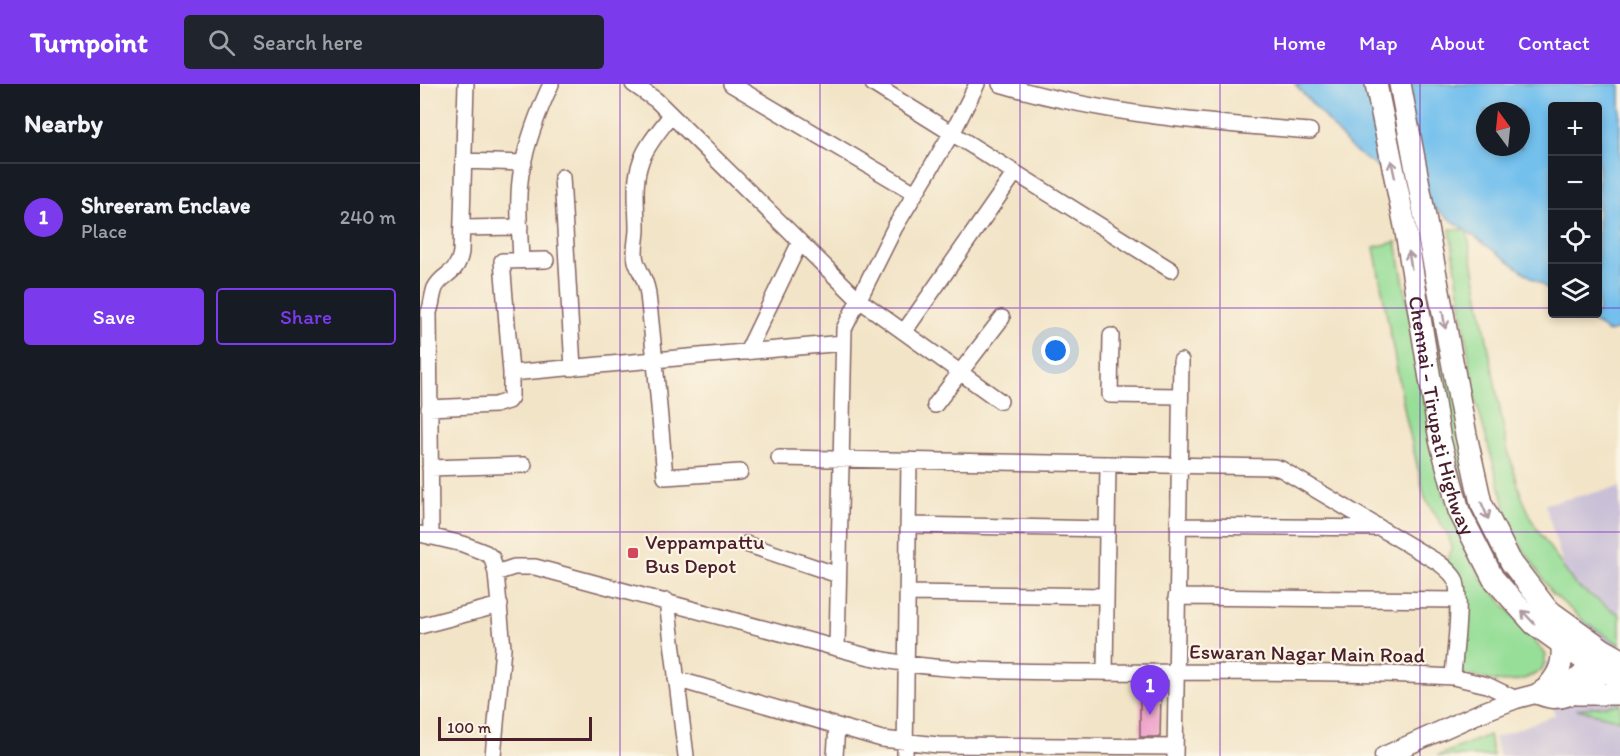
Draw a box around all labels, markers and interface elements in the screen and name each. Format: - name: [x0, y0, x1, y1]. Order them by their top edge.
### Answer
- search box: [184, 15, 604, 69]
- text: Turnpoint: [30, 25, 148, 59]
- icon: search: [205, 26, 238, 59]
- text: Search here: [253, 29, 363, 56]
- text: Home: [1273, 30, 1326, 55]
- text: Map: [1359, 30, 1398, 55]
- text: About: [1431, 30, 1485, 55]
- text: Contact: [1518, 30, 1590, 55]
- north arrow: [1476, 102, 1530, 156]
- map controls: [1548, 102, 1602, 318]
- button: +: [1548, 102, 1602, 156]
- text: Nearby: [24, 107, 103, 139]
- button: −: [1548, 156, 1602, 210]
- one-way arrow: [1387, 160, 1398, 179]
- text: Shreeram Enclave: [81, 192, 251, 219]
- text: 1: [39, 205, 48, 229]
- text: 240 m: [340, 205, 396, 229]
- button: locate: [1548, 210, 1602, 264]
- text: Place: [81, 219, 127, 243]
- one-way arrow: [1404, 250, 1415, 270]
- button: layers: [1548, 264, 1602, 318]
- button: Save: [24, 288, 204, 345]
- button: Share: [216, 288, 396, 345]
- street label: Chennai - Tirupati Highway: [1404, 294, 1481, 539]
- one-way arrow: [1439, 310, 1450, 329]
- your location: [1041, 336, 1070, 365]
- one-way arrow: [1480, 501, 1491, 519]
- place label: Veppampattu Bus Depot: [645, 529, 765, 578]
- marker: Veppampattu Bus Depot: [626, 546, 640, 560]
- one-way arrow: [1521, 609, 1535, 624]
- street label: Eswaran Nagar Main Road: [1189, 638, 1425, 668]
- pin: 1: [1130, 666, 1170, 715]
- scale bar: [438, 714, 592, 742]
- text: 100 m: [447, 718, 491, 737]

